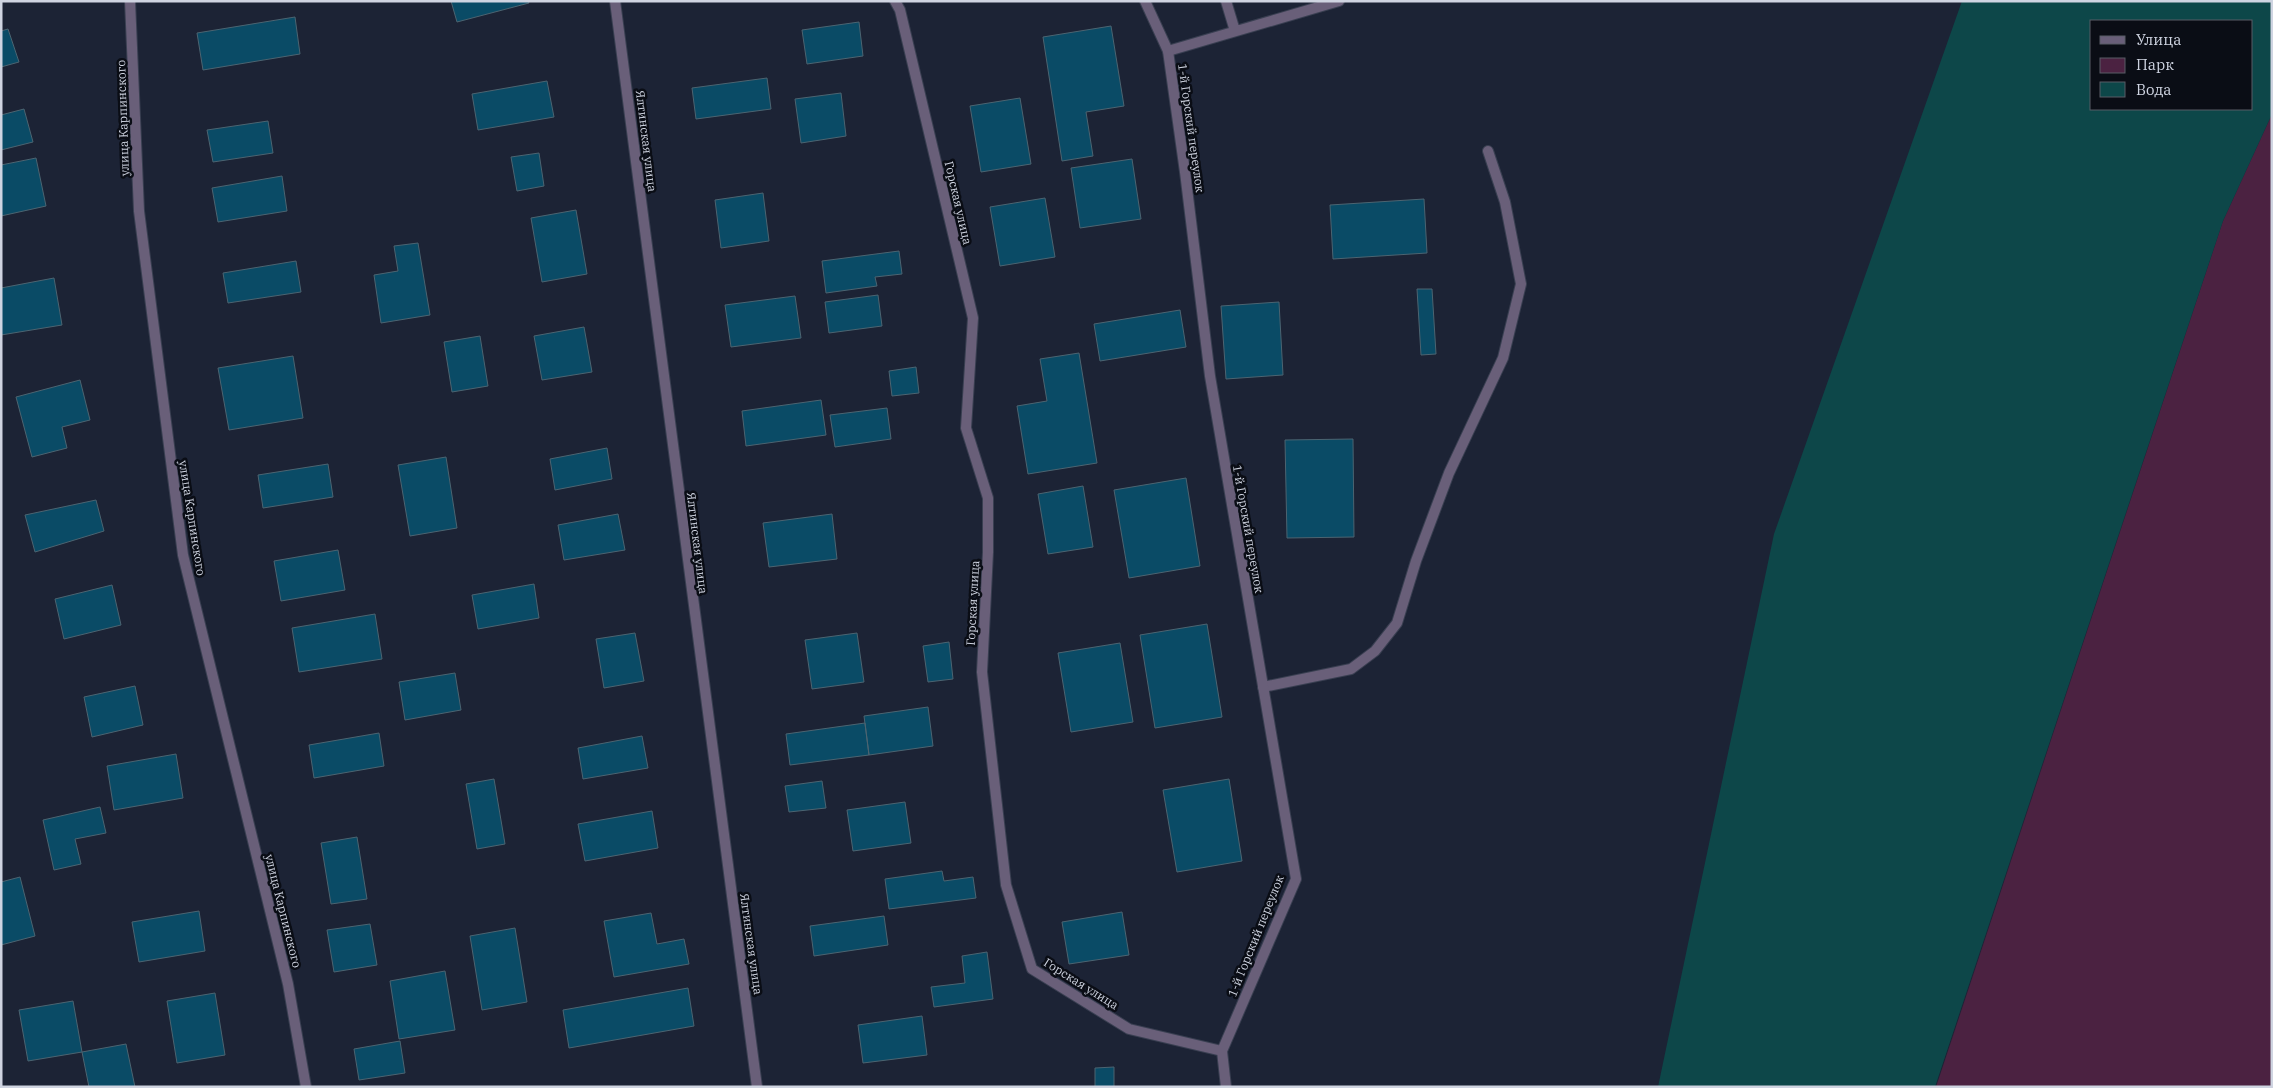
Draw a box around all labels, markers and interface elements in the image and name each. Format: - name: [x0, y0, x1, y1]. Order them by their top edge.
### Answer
- legend: [2090, 20, 2253, 110]
- text: Улица: [2136, 30, 2181, 49]
- text: Парк: [2136, 55, 2174, 74]
- street label: улица Карпинского: [113, 59, 132, 176]
- street label: 1-й Горский переулок: [1175, 63, 1208, 193]
- text: Вода: [2136, 80, 2172, 99]
- street label: Ялтинская улица: [633, 89, 660, 193]
- street label: Горская улица: [942, 160, 975, 247]
- street label: улица Карпинского: [176, 459, 209, 577]
- street label: 1-й Горский переулок: [1230, 464, 1267, 594]
- street label: Ялтинская улица: [684, 491, 711, 595]
- street label: Горская улица: [963, 560, 982, 646]
- street label: улица Карпинского: [262, 853, 305, 969]
- street label: 1-й Горский переулок: [1224, 873, 1287, 999]
- street label: Ялтинская улица: [737, 892, 766, 996]
- street label: Горская улица: [1041, 955, 1122, 1013]

